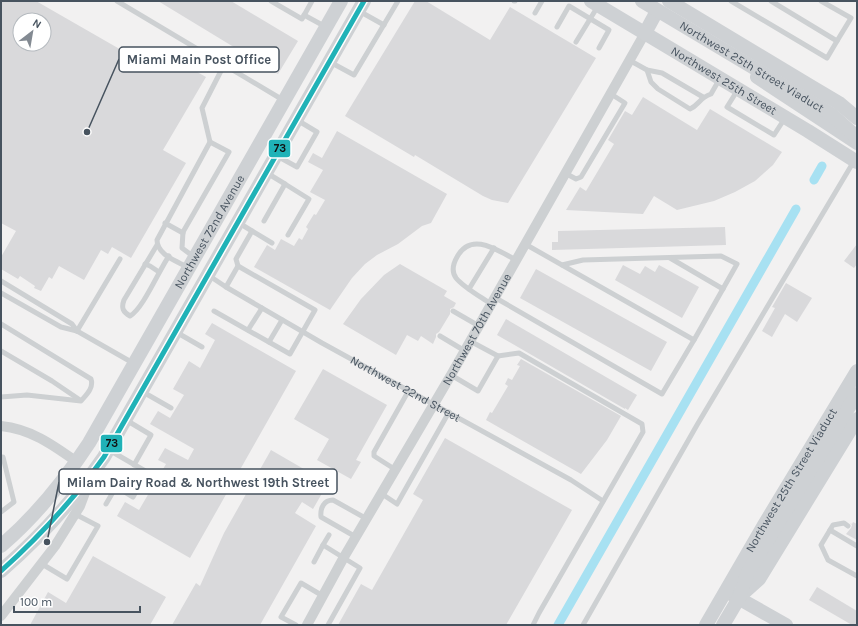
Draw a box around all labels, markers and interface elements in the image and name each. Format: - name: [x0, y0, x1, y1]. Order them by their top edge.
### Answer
- north arrow: [12, 12, 52, 52]
- text: N: [30, 16, 44, 31]
- street label: Northwest 25th Street Viaduct: [677, 18, 827, 116]
- street label: Northwest 25th Street: [669, 44, 779, 118]
- callout: Miami Main Post Office: [119, 47, 279, 72]
- text: Miami Main Post Office: [127, 52, 271, 67]
- line badge: 73: [268, 139, 291, 158]
- text: 73: [274, 142, 286, 155]
- street label: Northwest 72nd Avenue: [171, 172, 247, 291]
- street label: Northwest 70th Avenue: [440, 271, 514, 388]
- street label: Northwest 22nd Street: [348, 353, 463, 425]
- street label: Northwest 25th Street Viaduct: [743, 405, 840, 555]
- line badge: 73: [100, 434, 123, 453]
- text: 73: [106, 437, 118, 450]
- callout: Milam Dairy Road & Northwest 19th Street: [59, 469, 337, 494]
- text: Milam Dairy Road & Northwest 19th Street: [67, 475, 329, 490]
- scale bar: [14, 588, 140, 614]
- text: 100 m: [20, 595, 52, 609]

